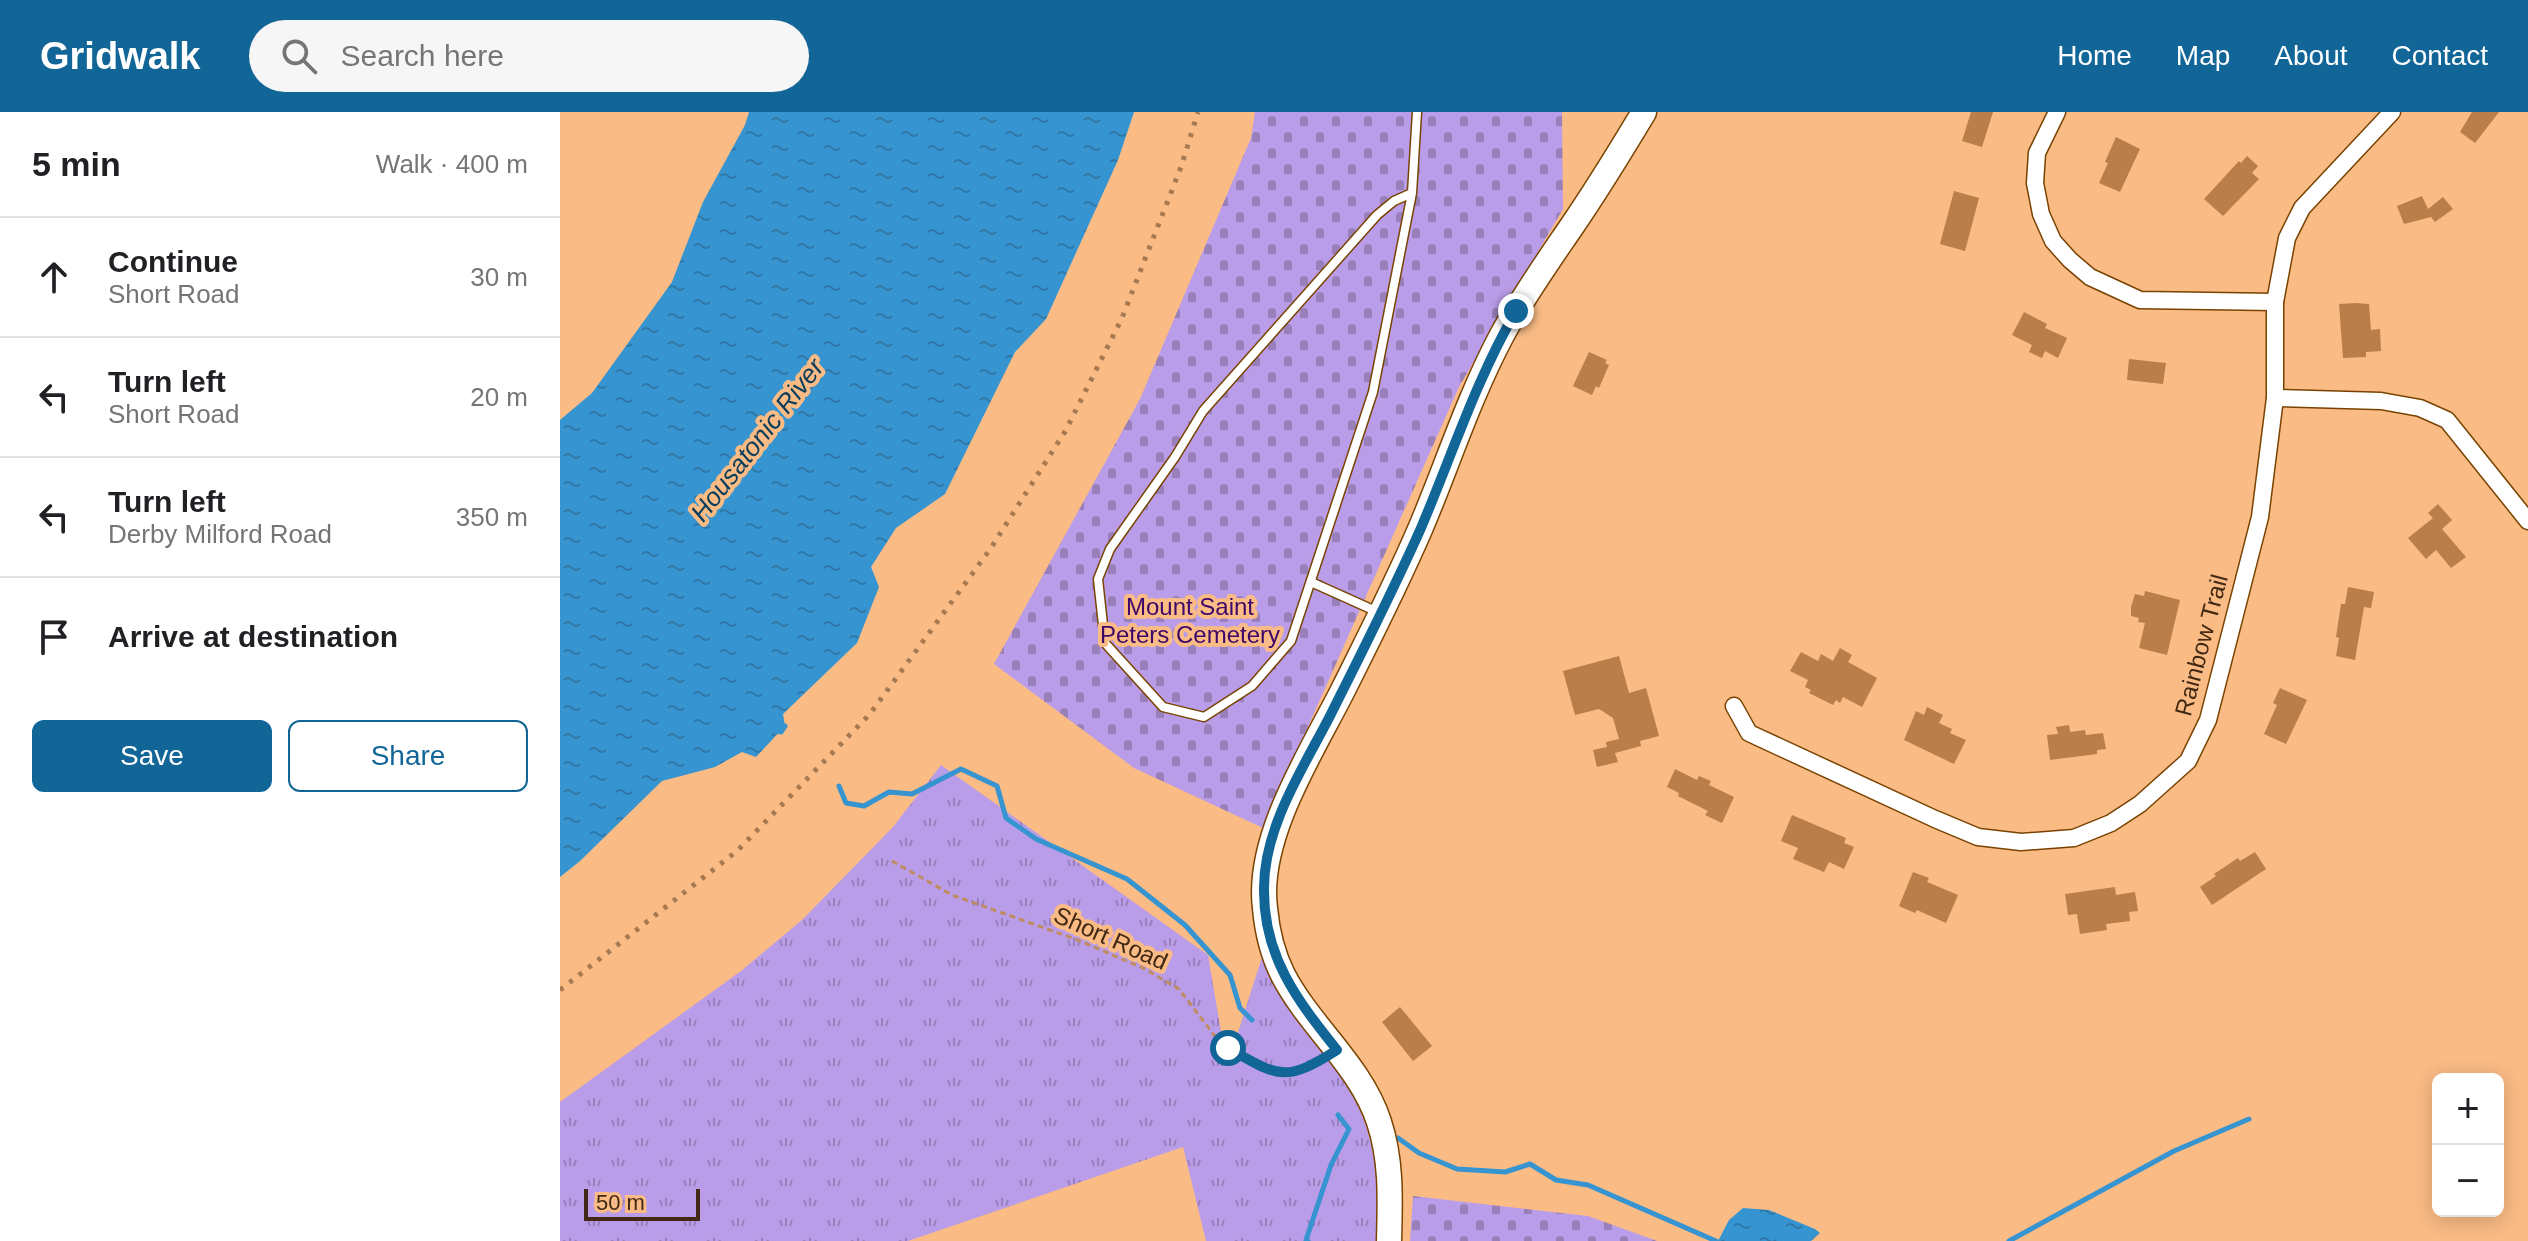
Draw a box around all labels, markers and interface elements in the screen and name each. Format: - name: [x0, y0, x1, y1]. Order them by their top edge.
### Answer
- search box: [249, 20, 809, 92]
- icon: search: [277, 34, 321, 78]
- text: Gridwalk: [40, 35, 201, 77]
- text: Search here: [341, 39, 504, 72]
- text: Home: [2057, 40, 2132, 71]
- text: Map: [2176, 40, 2230, 71]
- text: About: [2274, 40, 2348, 71]
- text: Contact: [2392, 40, 2488, 71]
- text: 5 min: [32, 145, 121, 183]
- text: Walk · 400 m: [376, 149, 528, 179]
- text: Continue: [108, 245, 238, 278]
- icon: ahead: [32, 255, 76, 299]
- text: 30 m: [470, 262, 528, 292]
- text: Short Road: [108, 279, 240, 309]
- route end: [1498, 293, 1534, 329]
- water label: Housatonic River: [684, 352, 831, 527]
- text: Turn left: [108, 365, 226, 398]
- icon: left: [32, 375, 76, 419]
- text: 20 m: [470, 382, 528, 412]
- text: Short Road: [108, 399, 240, 429]
- text: Turn left: [108, 485, 226, 518]
- icon: left: [32, 495, 76, 539]
- text: 350 m: [456, 502, 528, 532]
- text: Derby Milford Road: [108, 519, 332, 549]
- street label: Rainbow Trail: [2169, 571, 2233, 719]
- park label: Mount Saint Peters Cemetery: [1100, 593, 1280, 648]
- icon: arrive: [32, 615, 76, 659]
- text: Arrive at destination: [108, 620, 398, 653]
- button: Save: [32, 720, 272, 792]
- button: Share: [288, 720, 528, 792]
- street label: Short Road: [1050, 901, 1172, 975]
- route start: [1210, 1030, 1246, 1066]
- map controls: [2432, 1073, 2504, 1217]
- button: +: [2432, 1073, 2504, 1145]
- button: −: [2432, 1145, 2504, 1217]
- scale bar: [584, 1185, 700, 1221]
- text: 50 m: [596, 1190, 645, 1215]

